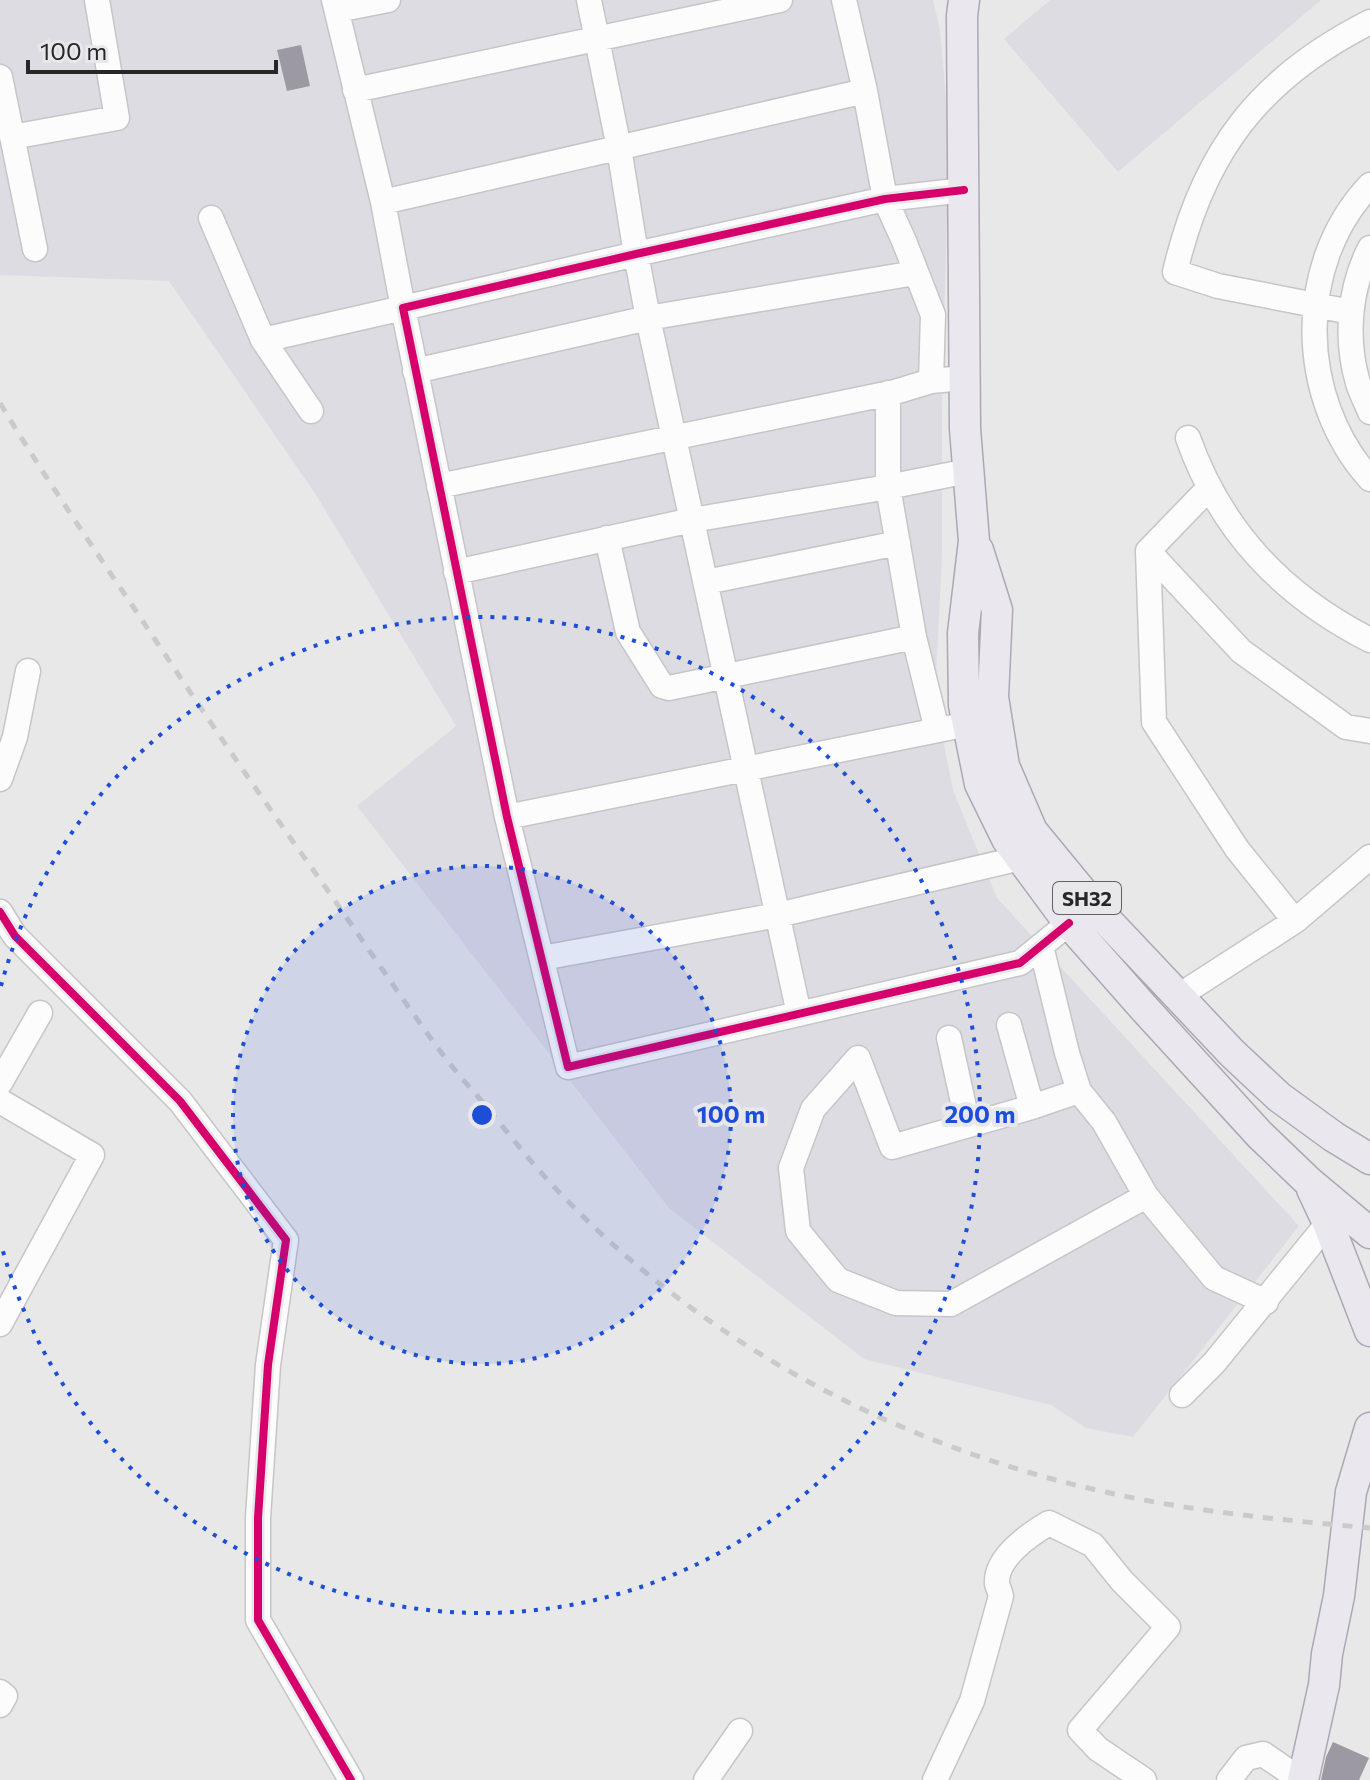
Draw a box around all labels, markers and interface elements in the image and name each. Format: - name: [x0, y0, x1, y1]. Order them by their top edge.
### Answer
- scale bar: [28, 24, 276, 74]
- text: 100 m: [40, 36, 107, 65]
- road number: SH32: [1053, 882, 1121, 914]
- text: 100 m: [697, 1099, 765, 1128]
- text: 200 m: [945, 1099, 1015, 1128]
- centre of rings: [468, 1101, 496, 1129]

